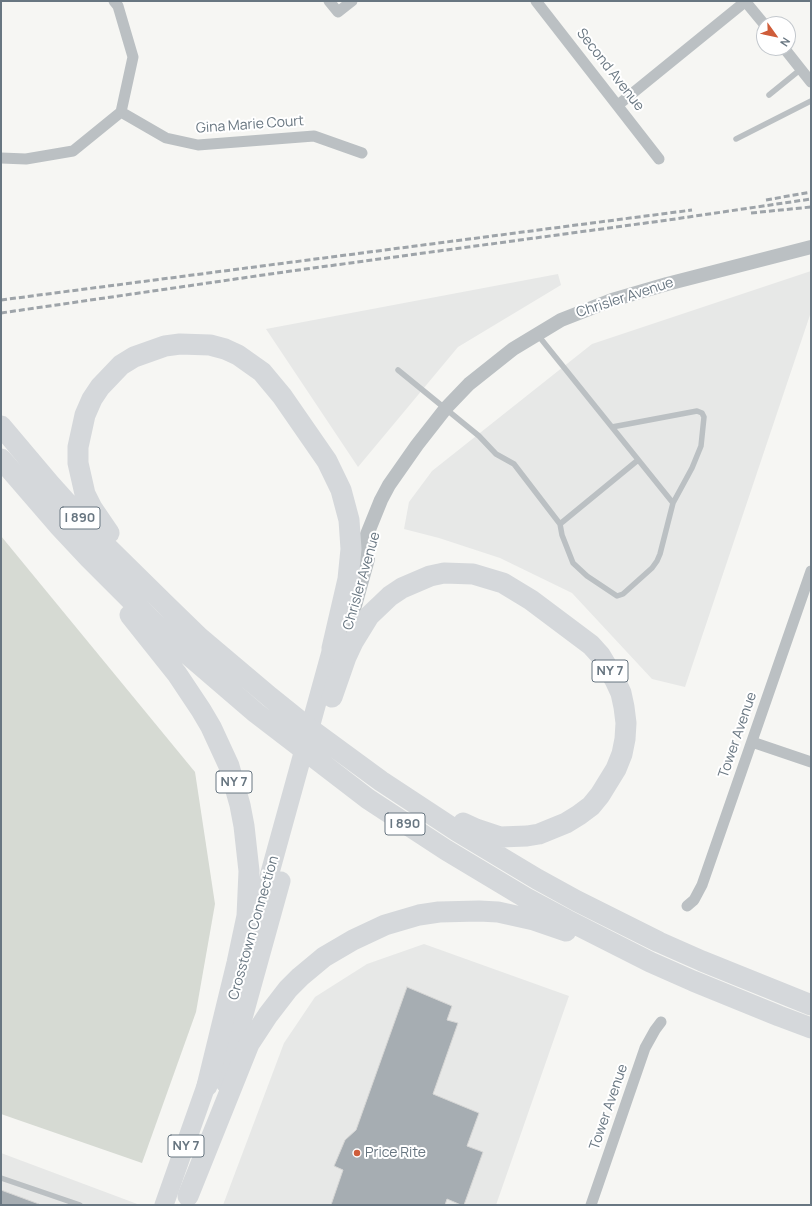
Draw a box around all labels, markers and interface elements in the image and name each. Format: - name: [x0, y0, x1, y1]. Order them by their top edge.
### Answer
- north arrow: [756, 16, 796, 56]
- street label: Second Avenue: [573, 25, 647, 115]
- text: N: [777, 35, 794, 50]
- street label: Gina Marie Court: [195, 113, 305, 137]
- street label: Chrisler Avenue: [574, 274, 676, 322]
- road number: I 890: [60, 507, 100, 529]
- street label: Chrisler Avenue: [340, 530, 384, 632]
- road number: NY 7: [592, 660, 628, 682]
- street label: Tower Avenue: [715, 690, 761, 780]
- road number: NY 7: [216, 771, 252, 793]
- road number: I 890: [385, 813, 425, 835]
- street label: Crosstown Connection: [225, 854, 283, 1002]
- street label: Tower Avenue: [586, 1062, 632, 1152]
- road number: NY 7: [168, 1135, 204, 1157]
- place label: Price Rite: [365, 1145, 426, 1161]
- marker: Price Rite: [352, 1148, 362, 1158]

